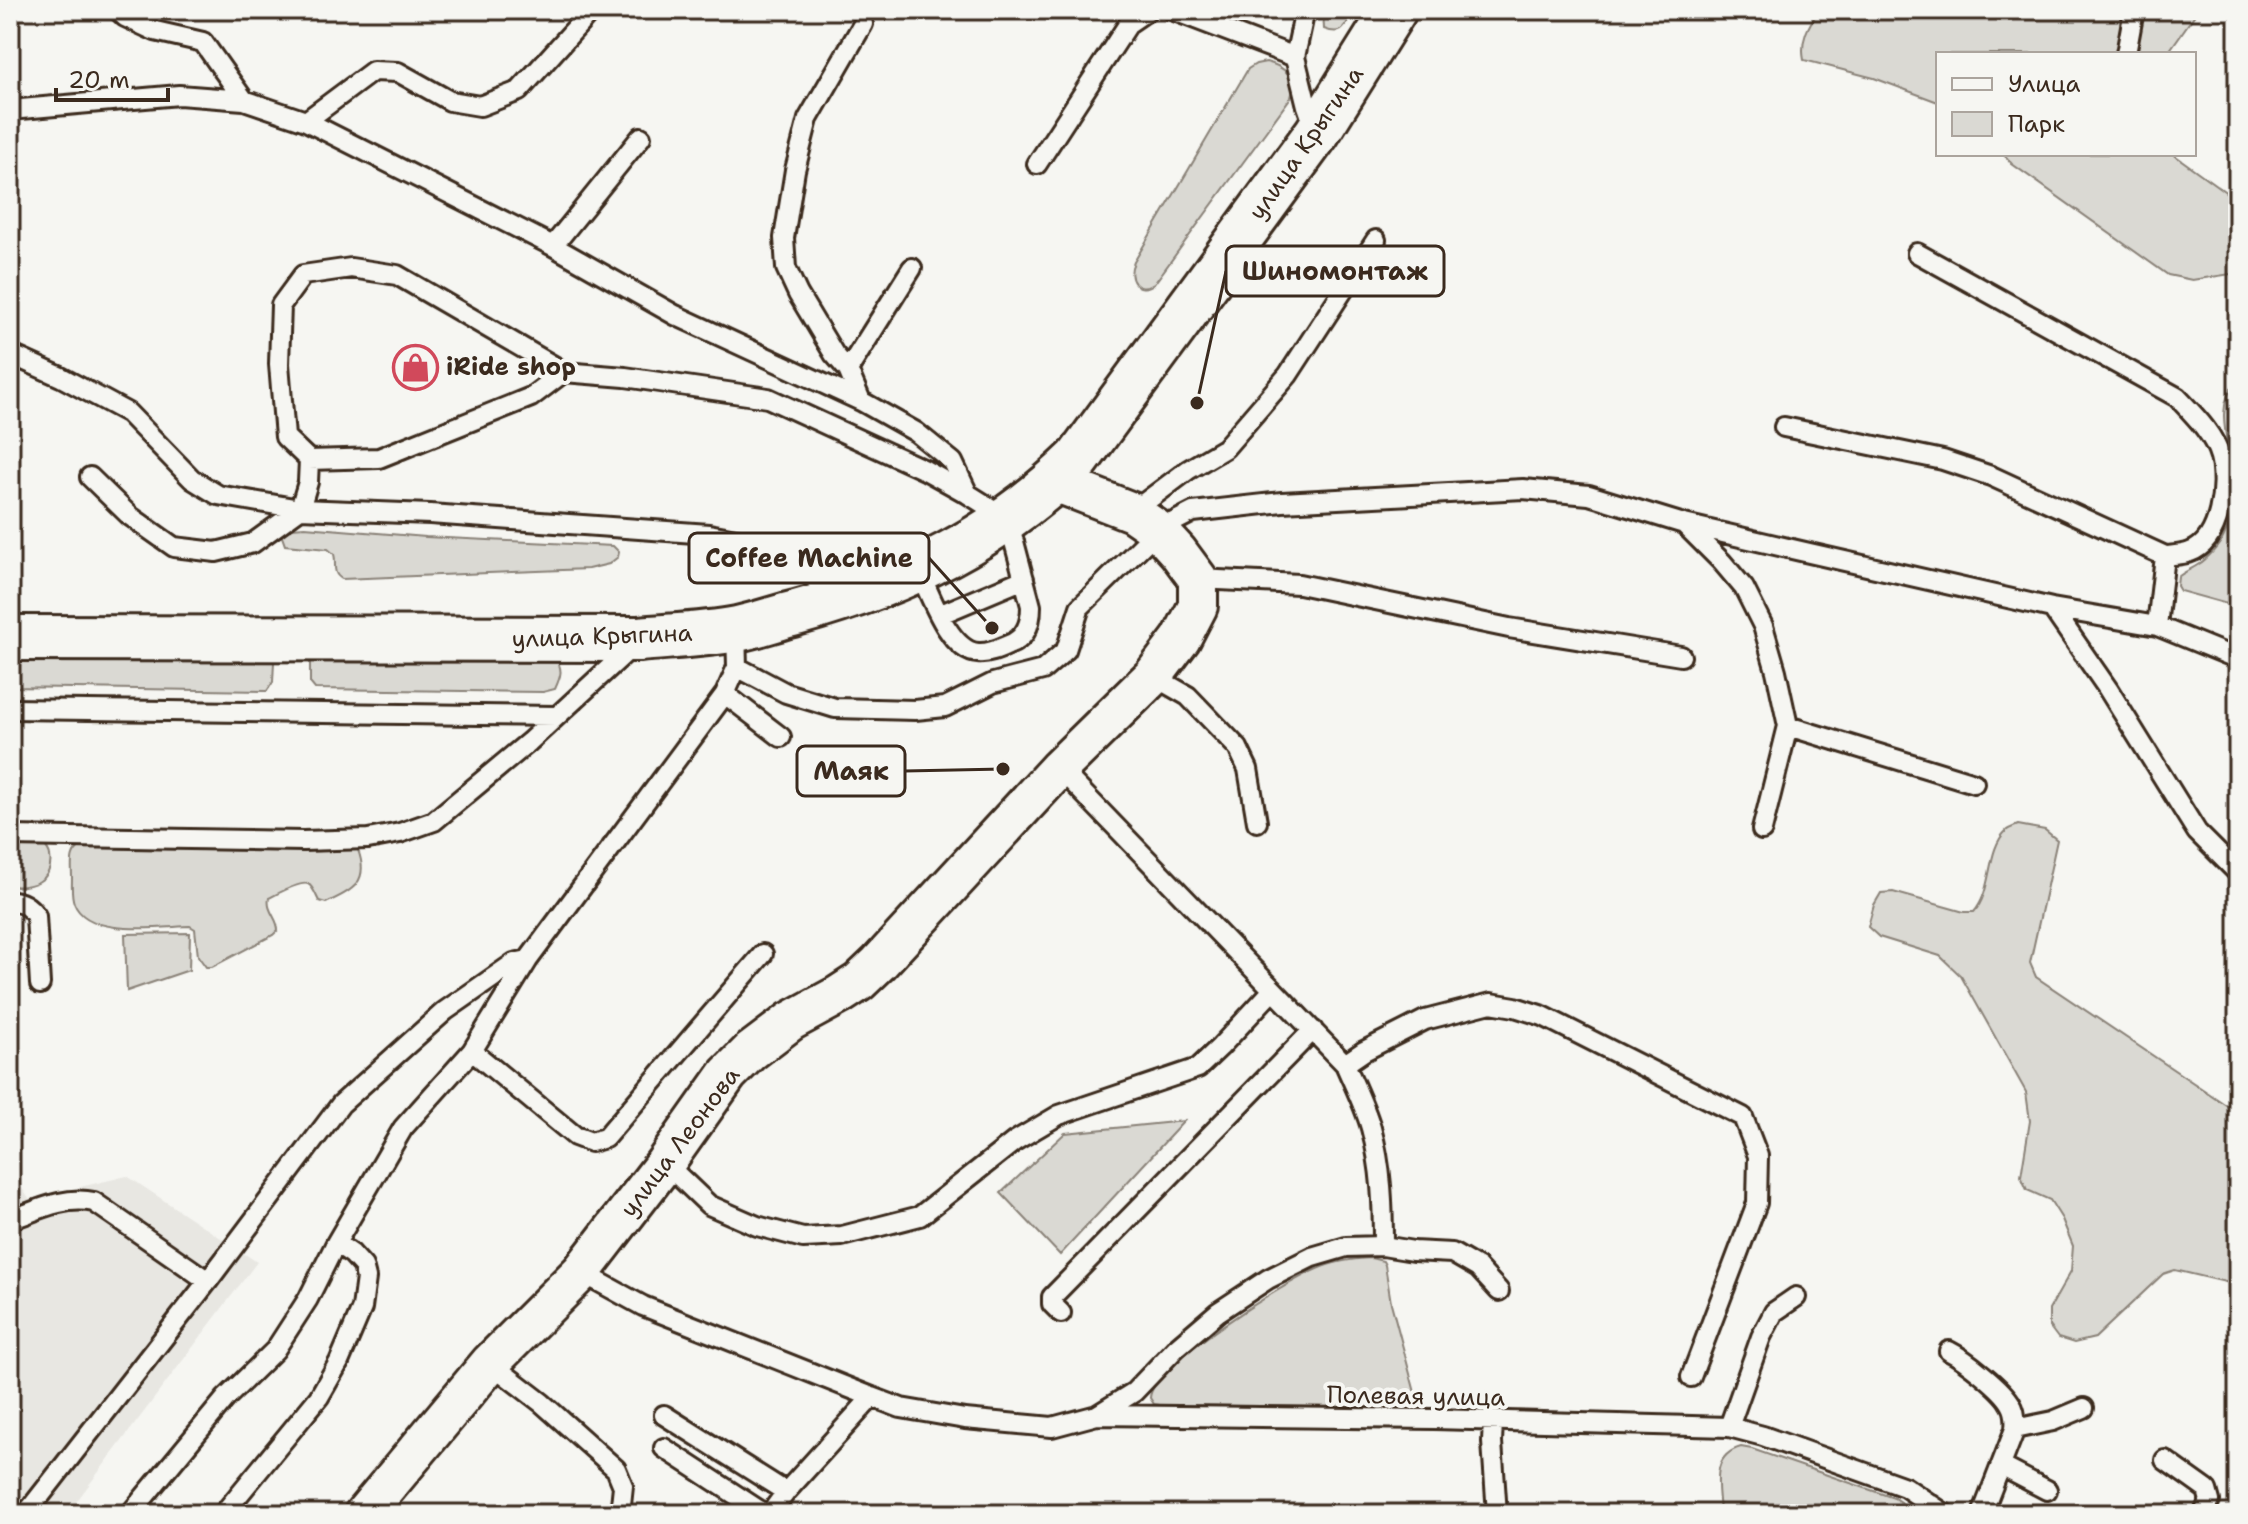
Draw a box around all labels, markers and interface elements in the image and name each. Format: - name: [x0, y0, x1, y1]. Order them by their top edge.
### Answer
- scale bar: [56, 52, 168, 102]
- legend: [1936, 52, 2196, 156]
- street label: улица Крыгина: [1241, 60, 1371, 226]
- text: 20 m: [68, 64, 130, 96]
- text: Улица: [2008, 68, 2081, 100]
- text: Парк: [2008, 108, 2065, 140]
- callout: Шиномонтаж: [1226, 246, 1444, 296]
- text: Шиномонтаж: [1242, 253, 1428, 288]
- shop icon: iRide shop: [391, 343, 439, 391]
- place label: iRide shop: [446, 351, 576, 383]
- callout: Coffee Machine: [689, 533, 929, 583]
- text: Coffee Machine: [705, 540, 913, 575]
- street label: улица Крыгина: [511, 617, 693, 655]
- callout: Маяк: [797, 746, 905, 796]
- text: Маяк: [813, 753, 889, 788]
- street label: улица Леонова: [613, 1060, 747, 1224]
- street label: Полевая улица: [1327, 1378, 1505, 1414]

